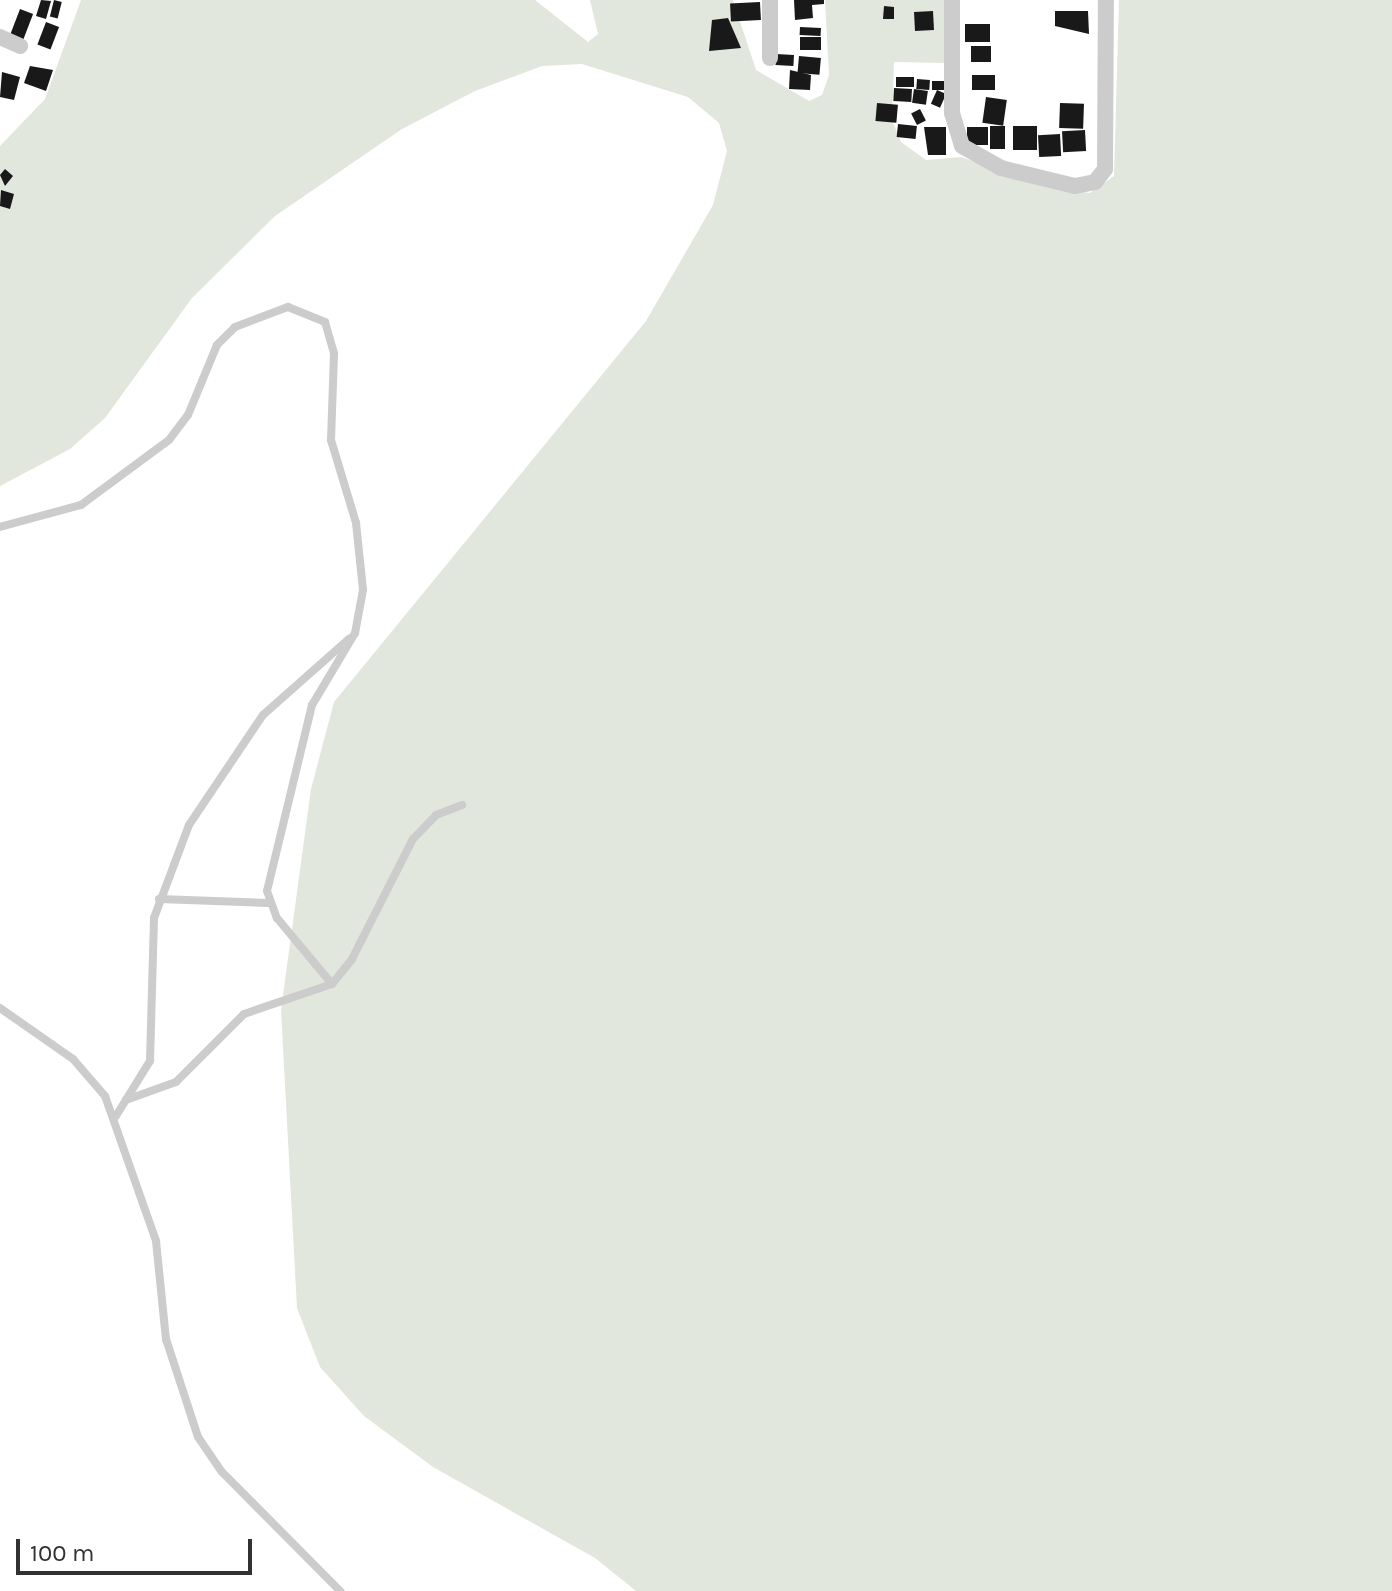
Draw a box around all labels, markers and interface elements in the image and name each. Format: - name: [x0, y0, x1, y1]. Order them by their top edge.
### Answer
- scale bar: [20, 1523, 256, 1573]
- text: 100 m: [30, 1539, 95, 1567]

